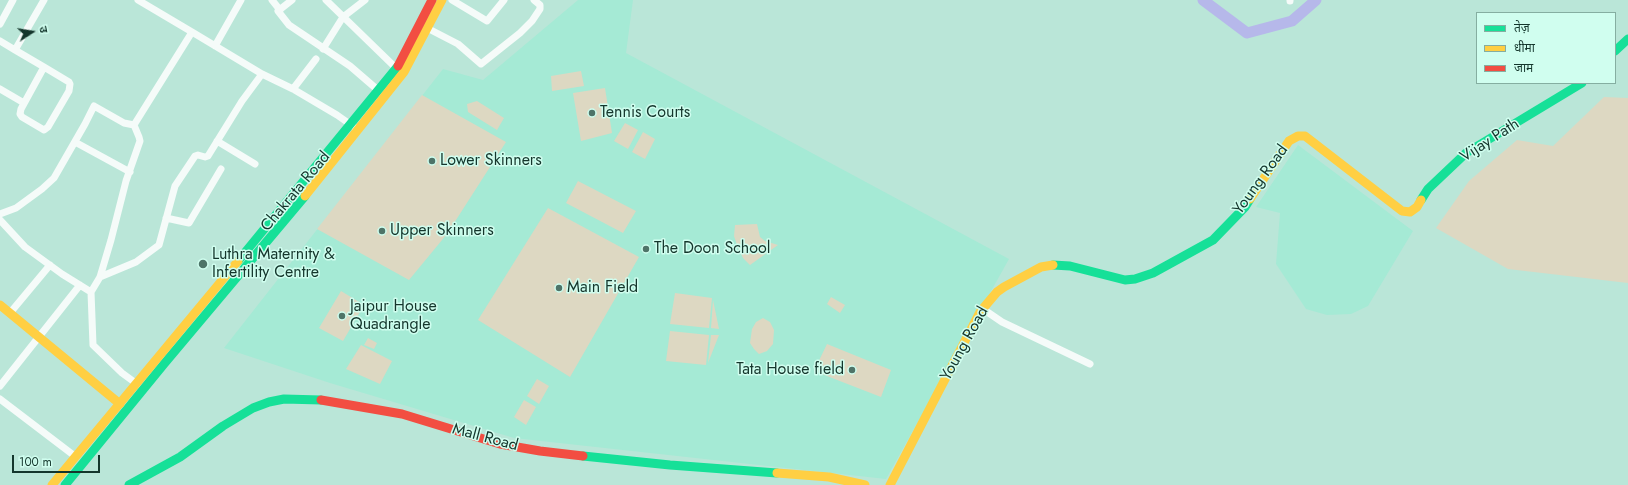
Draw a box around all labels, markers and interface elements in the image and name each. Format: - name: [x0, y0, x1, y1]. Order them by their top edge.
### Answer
- north arrow: [12, 12, 52, 52]
- legend: [1476, 12, 1616, 84]
- text: तेज़: [1514, 19, 1530, 37]
- text: उ: [35, 25, 52, 34]
- text: धीमा: [1514, 39, 1535, 57]
- text: जाम: [1514, 59, 1533, 77]
- place label: Tennis Courts: [600, 103, 690, 123]
- marker: Tennis Courts: [587, 108, 597, 118]
- street label: Vijay Path: [1457, 115, 1523, 167]
- street label: Young Road: [1229, 141, 1293, 219]
- street label: Chakrata Road: [257, 148, 335, 236]
- place label: Lower Skinners: [440, 151, 542, 171]
- marker: Lower Skinners: [427, 156, 437, 166]
- place label: Upper Skinners: [390, 221, 494, 241]
- marker: Upper Skinners: [377, 226, 387, 236]
- place label: The Doon School: [654, 239, 770, 259]
- marker: The Doon School: [641, 244, 651, 254]
- place label: Luthra Maternity & Infertility Centre: [212, 245, 335, 283]
- marker: Luthra Maternity & Infertility Centre: [197, 258, 209, 270]
- place label: Main Field: [567, 278, 638, 298]
- marker: Main Field: [554, 283, 564, 293]
- place label: Jaipur House Quadrangle: [350, 297, 437, 335]
- street label: Young Road: [937, 304, 993, 384]
- marker: Jaipur House Quadrangle: [337, 311, 347, 321]
- place label: Tata House field: [736, 360, 844, 380]
- marker: Tata House field: [847, 365, 857, 375]
- street label: Mall Road: [450, 420, 520, 456]
- scale bar: [14, 447, 102, 473]
- text: 100 m: [19, 453, 52, 471]

